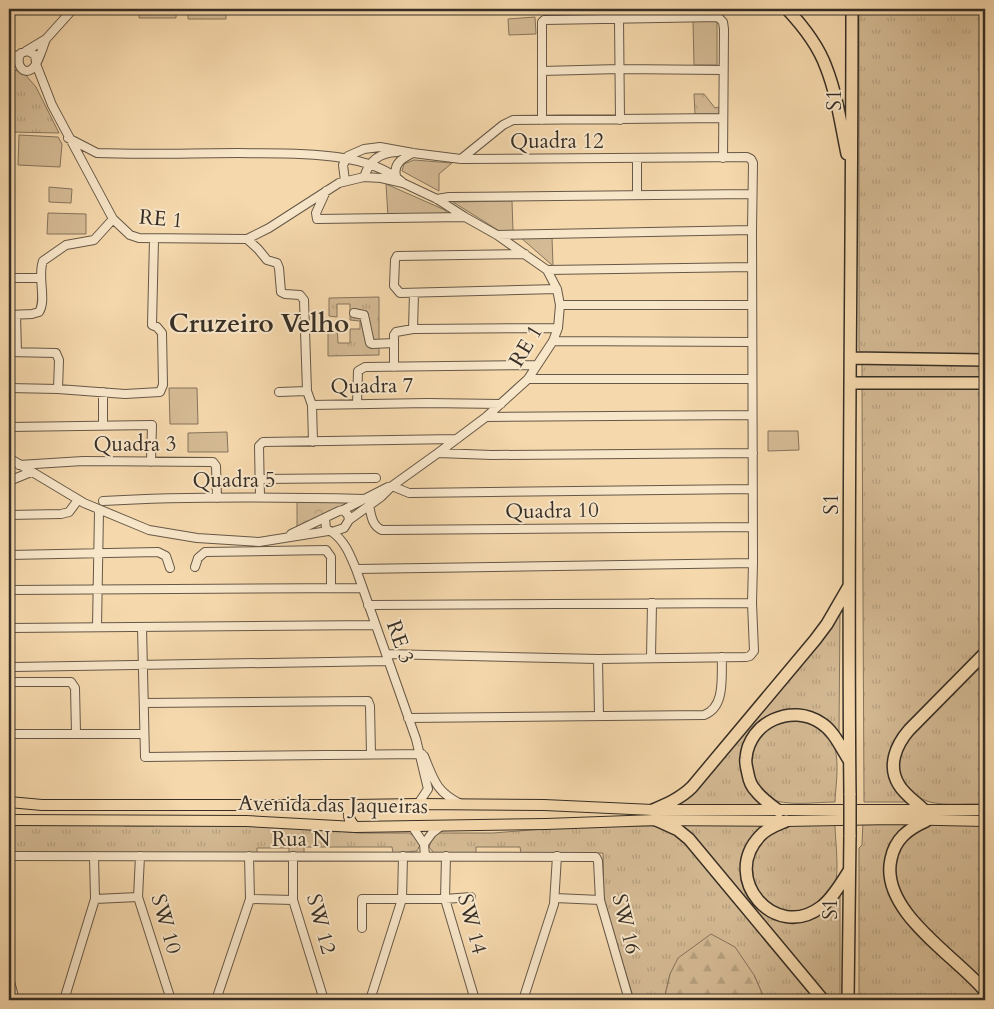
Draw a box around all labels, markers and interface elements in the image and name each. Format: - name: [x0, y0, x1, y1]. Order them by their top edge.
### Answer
- street label: S1: [820, 89, 849, 111]
- street label: Quadra 12: [510, 127, 604, 156]
- street label: RE 1: [138, 203, 184, 235]
- district label: Cruzeiro Velho: [169, 306, 349, 341]
- street label: RE 1: [502, 320, 550, 372]
- street label: Quadra 7: [330, 371, 414, 401]
- street label: Quadra 3: [93, 430, 177, 459]
- street label: Quadra 5: [192, 466, 276, 495]
- street label: S1: [817, 493, 846, 515]
- street label: Quadra 10: [505, 496, 599, 526]
- street label: RE 3: [379, 616, 421, 668]
- street label: Avenida das Jaqueiras: [238, 789, 428, 821]
- street label: Rua N: [272, 825, 330, 854]
- street label: SW 10: [144, 891, 188, 957]
- street label: SW 12: [299, 891, 343, 957]
- street label: SW 14: [450, 891, 494, 957]
- street label: SW 16: [605, 891, 647, 957]
- street label: S1: [816, 898, 845, 920]

